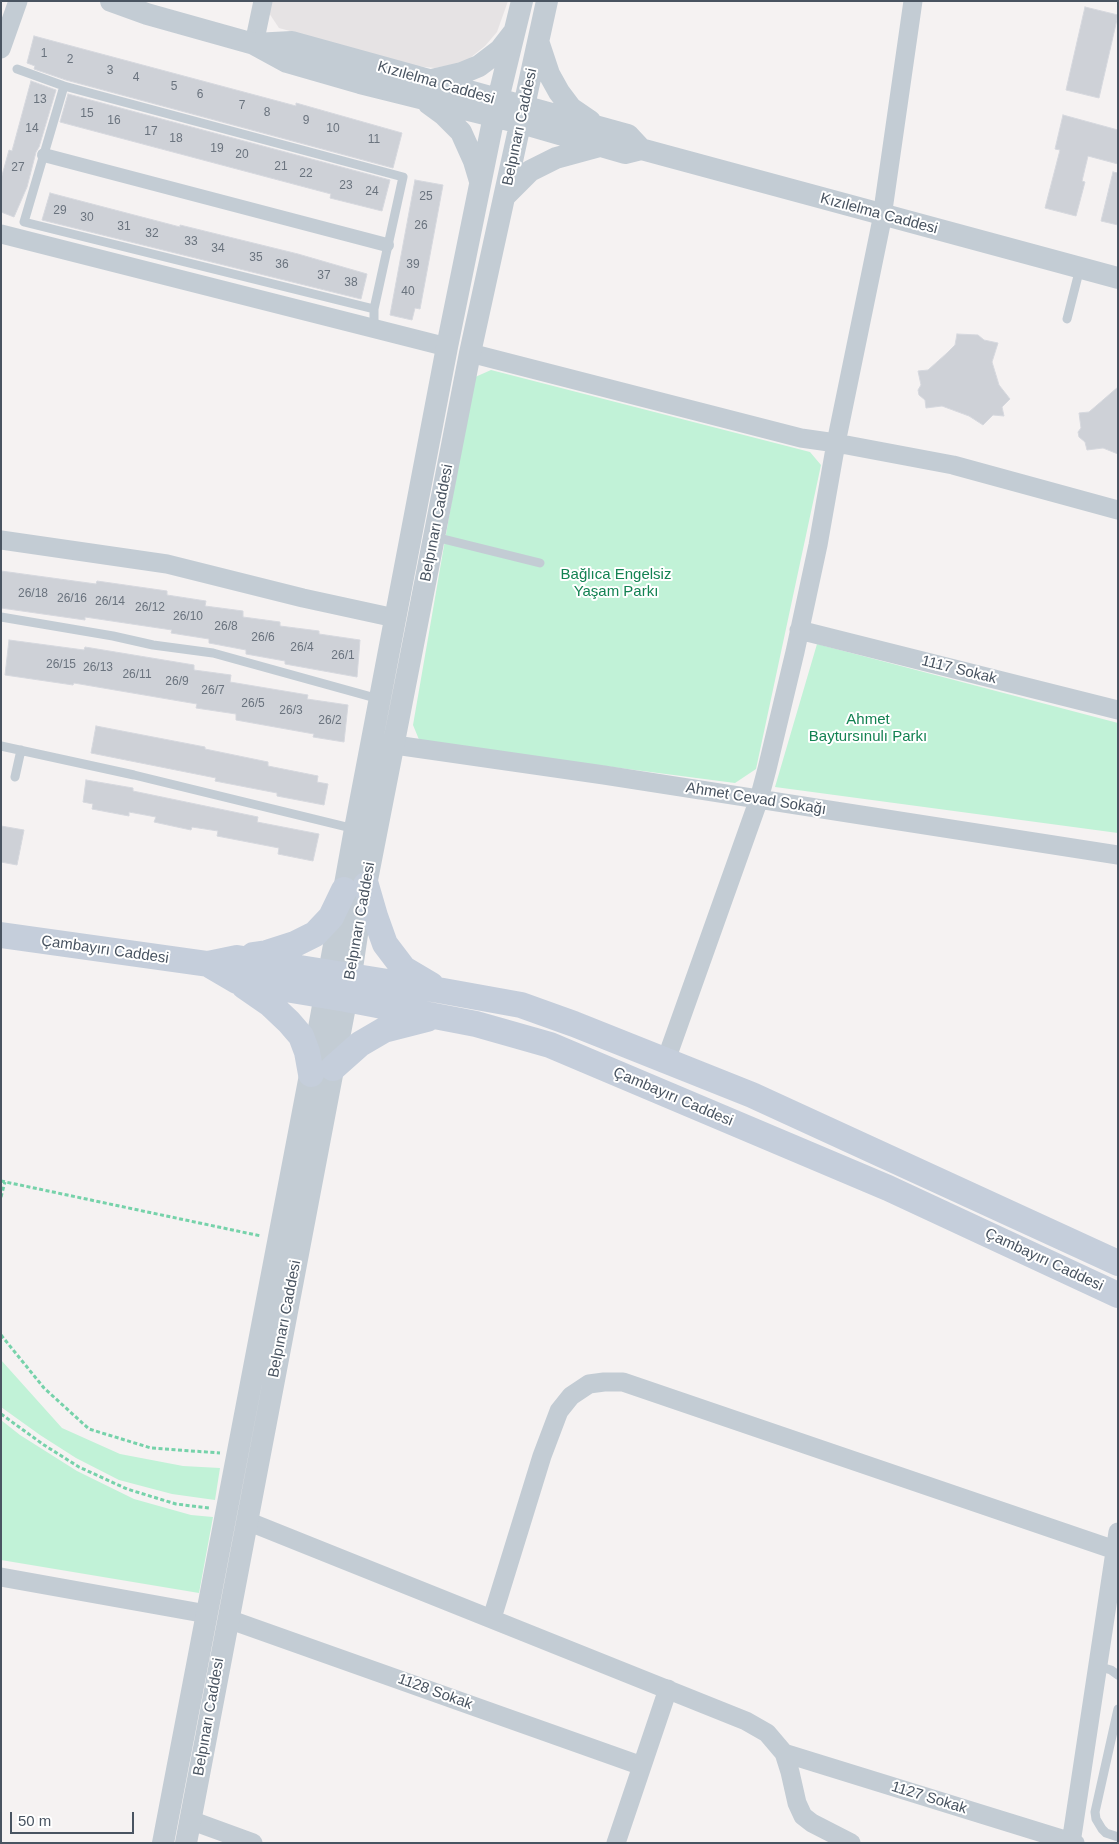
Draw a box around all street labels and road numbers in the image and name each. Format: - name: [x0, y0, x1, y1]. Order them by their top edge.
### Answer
- street label: Kızılelma Caddesi: [375, 58, 497, 108]
- street label: Belpınarı Caddesi: [499, 67, 541, 187]
- street label: Kızılelma Caddesi: [818, 190, 940, 238]
- street label: Belpınarı Caddesi: [417, 463, 457, 583]
- street label: 1117 Sokak: [919, 652, 999, 688]
- street label: Ahmet Cevad Sokağı: [685, 779, 827, 819]
- street label: Belpınarı Caddesi: [341, 861, 379, 981]
- street label: Çambayırı Caddesi: [40, 932, 170, 968]
- street label: Çambayırı Caddesi: [610, 1064, 736, 1130]
- street label: Çambayırı Caddesi: [982, 1225, 1106, 1295]
- street label: Belpınarı Caddesi: [265, 1259, 305, 1379]
- street label: Belpınarı Caddesi: [190, 1657, 228, 1777]
- street label: 1128 Sokak: [395, 1670, 475, 1714]
- street label: 1127 Sokak: [889, 1778, 969, 1818]

